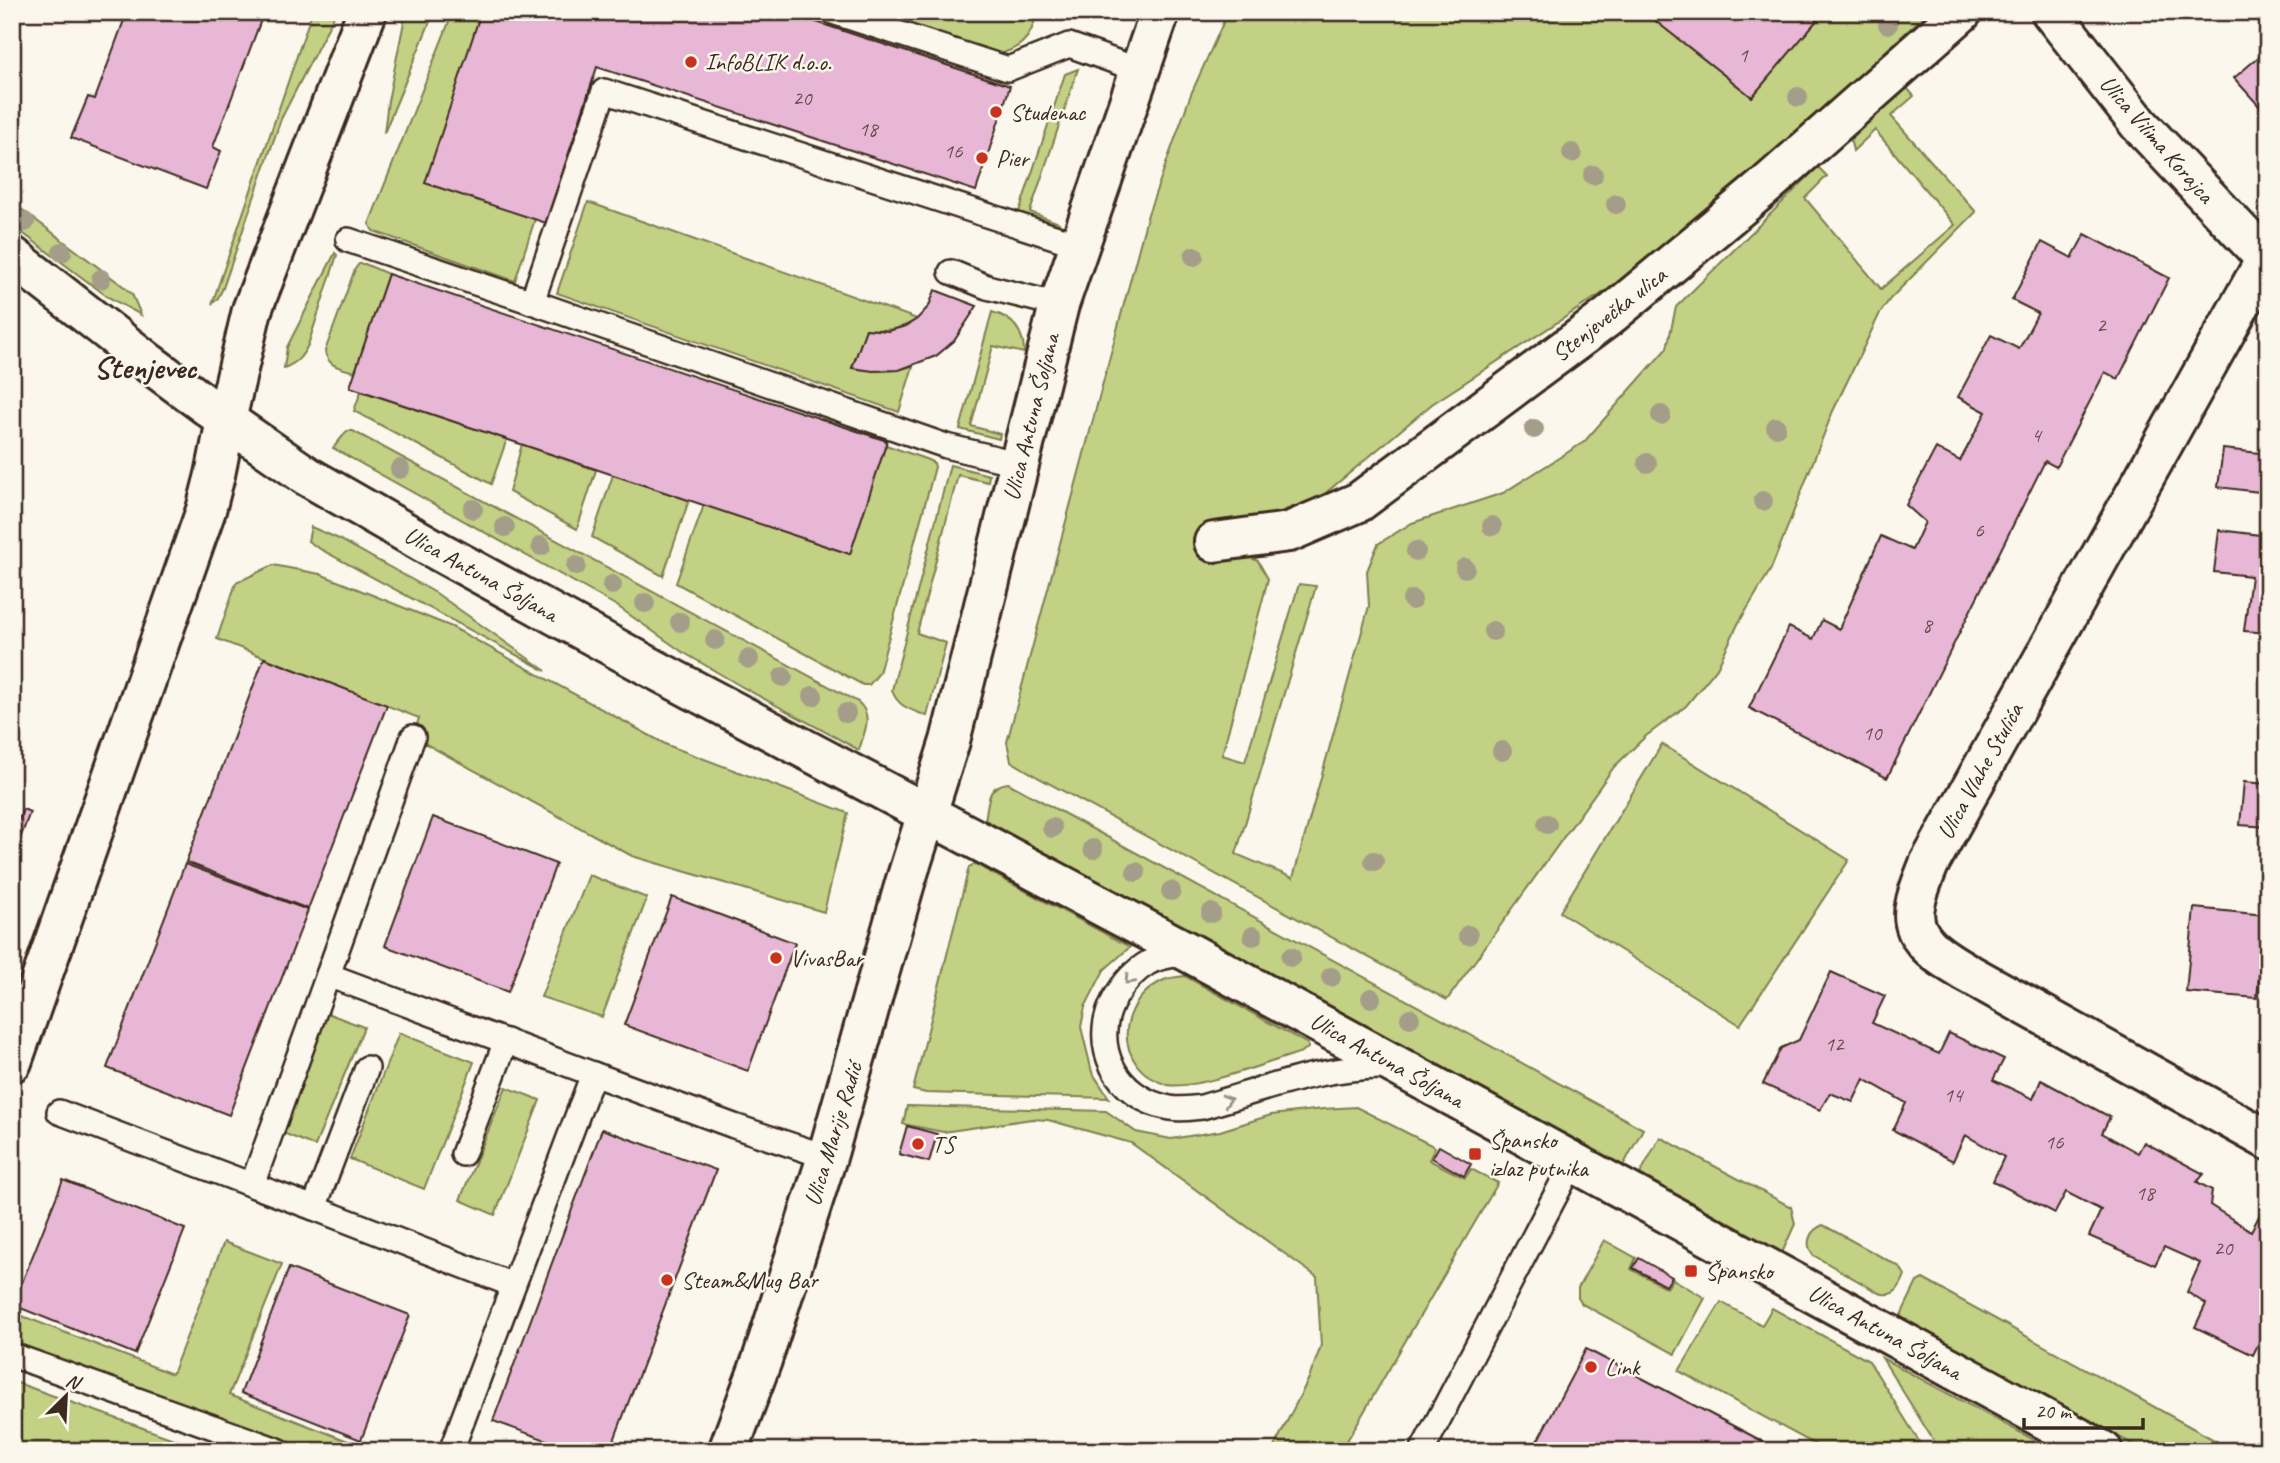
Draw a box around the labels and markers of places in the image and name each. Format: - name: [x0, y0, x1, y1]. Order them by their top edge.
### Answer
- place label: InfoBLIK d.o.o.: [705, 47, 832, 77]
- marker: InfoBLIK d.o.o.: [683, 54, 699, 70]
- place label: Studenac: [1010, 97, 1087, 127]
- marker: Studenac: [988, 104, 1004, 120]
- place label: Pier: [996, 143, 1031, 173]
- marker: Pier: [974, 150, 990, 166]
- place label: VivasBar: [790, 943, 865, 973]
- marker: VivasBar: [768, 950, 784, 966]
- place label: Špansko izlaz putnika: [1489, 1125, 1589, 1183]
- place label: TS: [932, 1129, 958, 1159]
- marker: TS: [910, 1136, 926, 1152]
- marker: Špansko izlaz putnika: [1467, 1146, 1483, 1162]
- place label: Špansko: [1705, 1256, 1775, 1286]
- marker: Špansko: [1683, 1263, 1699, 1279]
- place label: Steam&Mug Bar: [681, 1265, 820, 1295]
- marker: Steam&Mug Bar: [659, 1272, 675, 1288]
- place label: Link: [1605, 1352, 1642, 1382]
- marker: Link: [1583, 1359, 1599, 1375]

